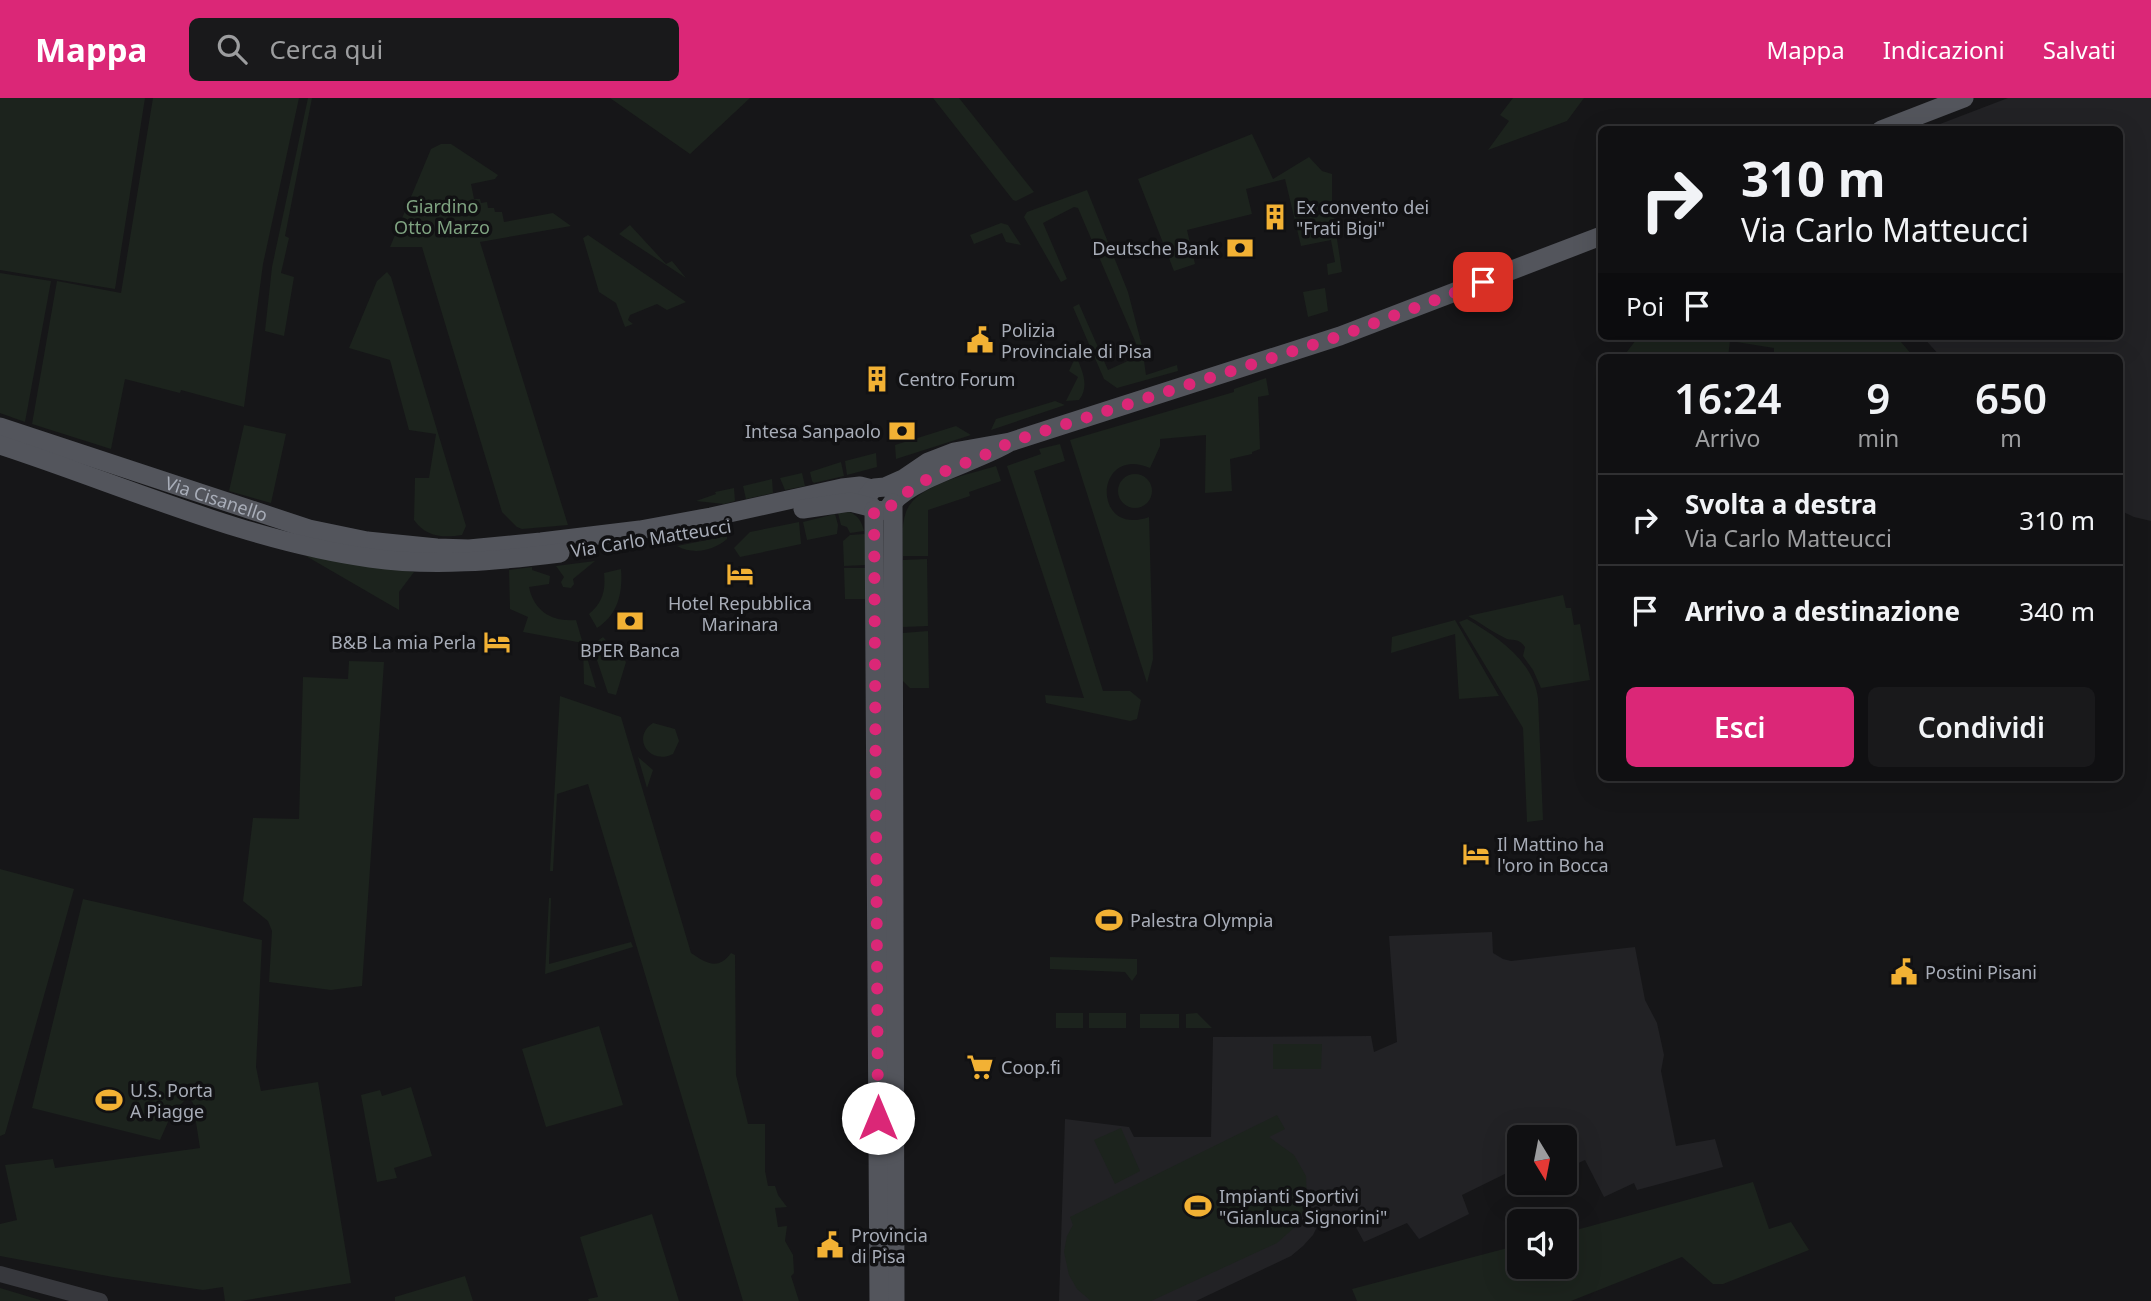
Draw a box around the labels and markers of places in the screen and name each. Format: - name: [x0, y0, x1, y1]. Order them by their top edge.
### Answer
- place label: Ex convento dei "Frati Bigi": [1296, 195, 1429, 240]
- building icon: Ex convento dei "Frati Bigi": [1260, 202, 1290, 232]
- bank icon: Deutsche Bank: [1225, 233, 1255, 263]
- place label: Deutsche Bank: [1092, 236, 1219, 260]
- pin: [1453, 252, 1513, 312]
- place label: Polizia Provinciale di Pisa: [1001, 318, 1152, 363]
- public building icon: Polizia Provinciale di Pisa: [965, 325, 995, 355]
- building icon: Centro Forum: [862, 364, 892, 394]
- place label: Centro Forum: [898, 367, 1015, 391]
- bank icon: Intesa Sanpaolo: [887, 416, 917, 446]
- place label: Intesa Sanpaolo: [745, 419, 881, 443]
- hotel icon: Hotel Repubblica Marinara: [725, 559, 755, 589]
- place label: Hotel Repubblica Marinara: [668, 591, 812, 636]
- bank icon: BPER Banca: [615, 606, 645, 636]
- hotel icon: B&B La mia Perla: [482, 627, 512, 657]
- place label: B&B La mia Perla: [331, 630, 476, 654]
- place label: BPER Banca: [580, 638, 680, 662]
- place label: Il Mattino ha l'oro in Bocca: [1497, 832, 1609, 877]
- hotel icon: Il Mattino ha l'oro in Bocca: [1461, 839, 1491, 869]
- sports icon: Palestra Olympia: [1094, 905, 1124, 935]
- place label: Palestra Olympia: [1130, 908, 1273, 932]
- public building icon: Postini Pisani: [1889, 957, 1919, 987]
- place label: Postini Pisani: [1925, 960, 2037, 984]
- supermarket icon: Coop.fi: [965, 1052, 995, 1082]
- place label: Coop.fi: [1001, 1055, 1061, 1079]
- place label: U.S. Porta A Piagge: [130, 1078, 213, 1123]
- sports icon: U.S. Porta A Piagge: [94, 1085, 124, 1115]
- place label: Impianti Sportivi "Gianluca Signorini": [1219, 1184, 1387, 1229]
- sports icon: Impianti Sportivi "Gianluca Signorini": [1183, 1191, 1213, 1221]
- place label: Provincia di Pisa: [851, 1223, 928, 1268]
- public building icon: Provincia di Pisa: [815, 1230, 845, 1260]

